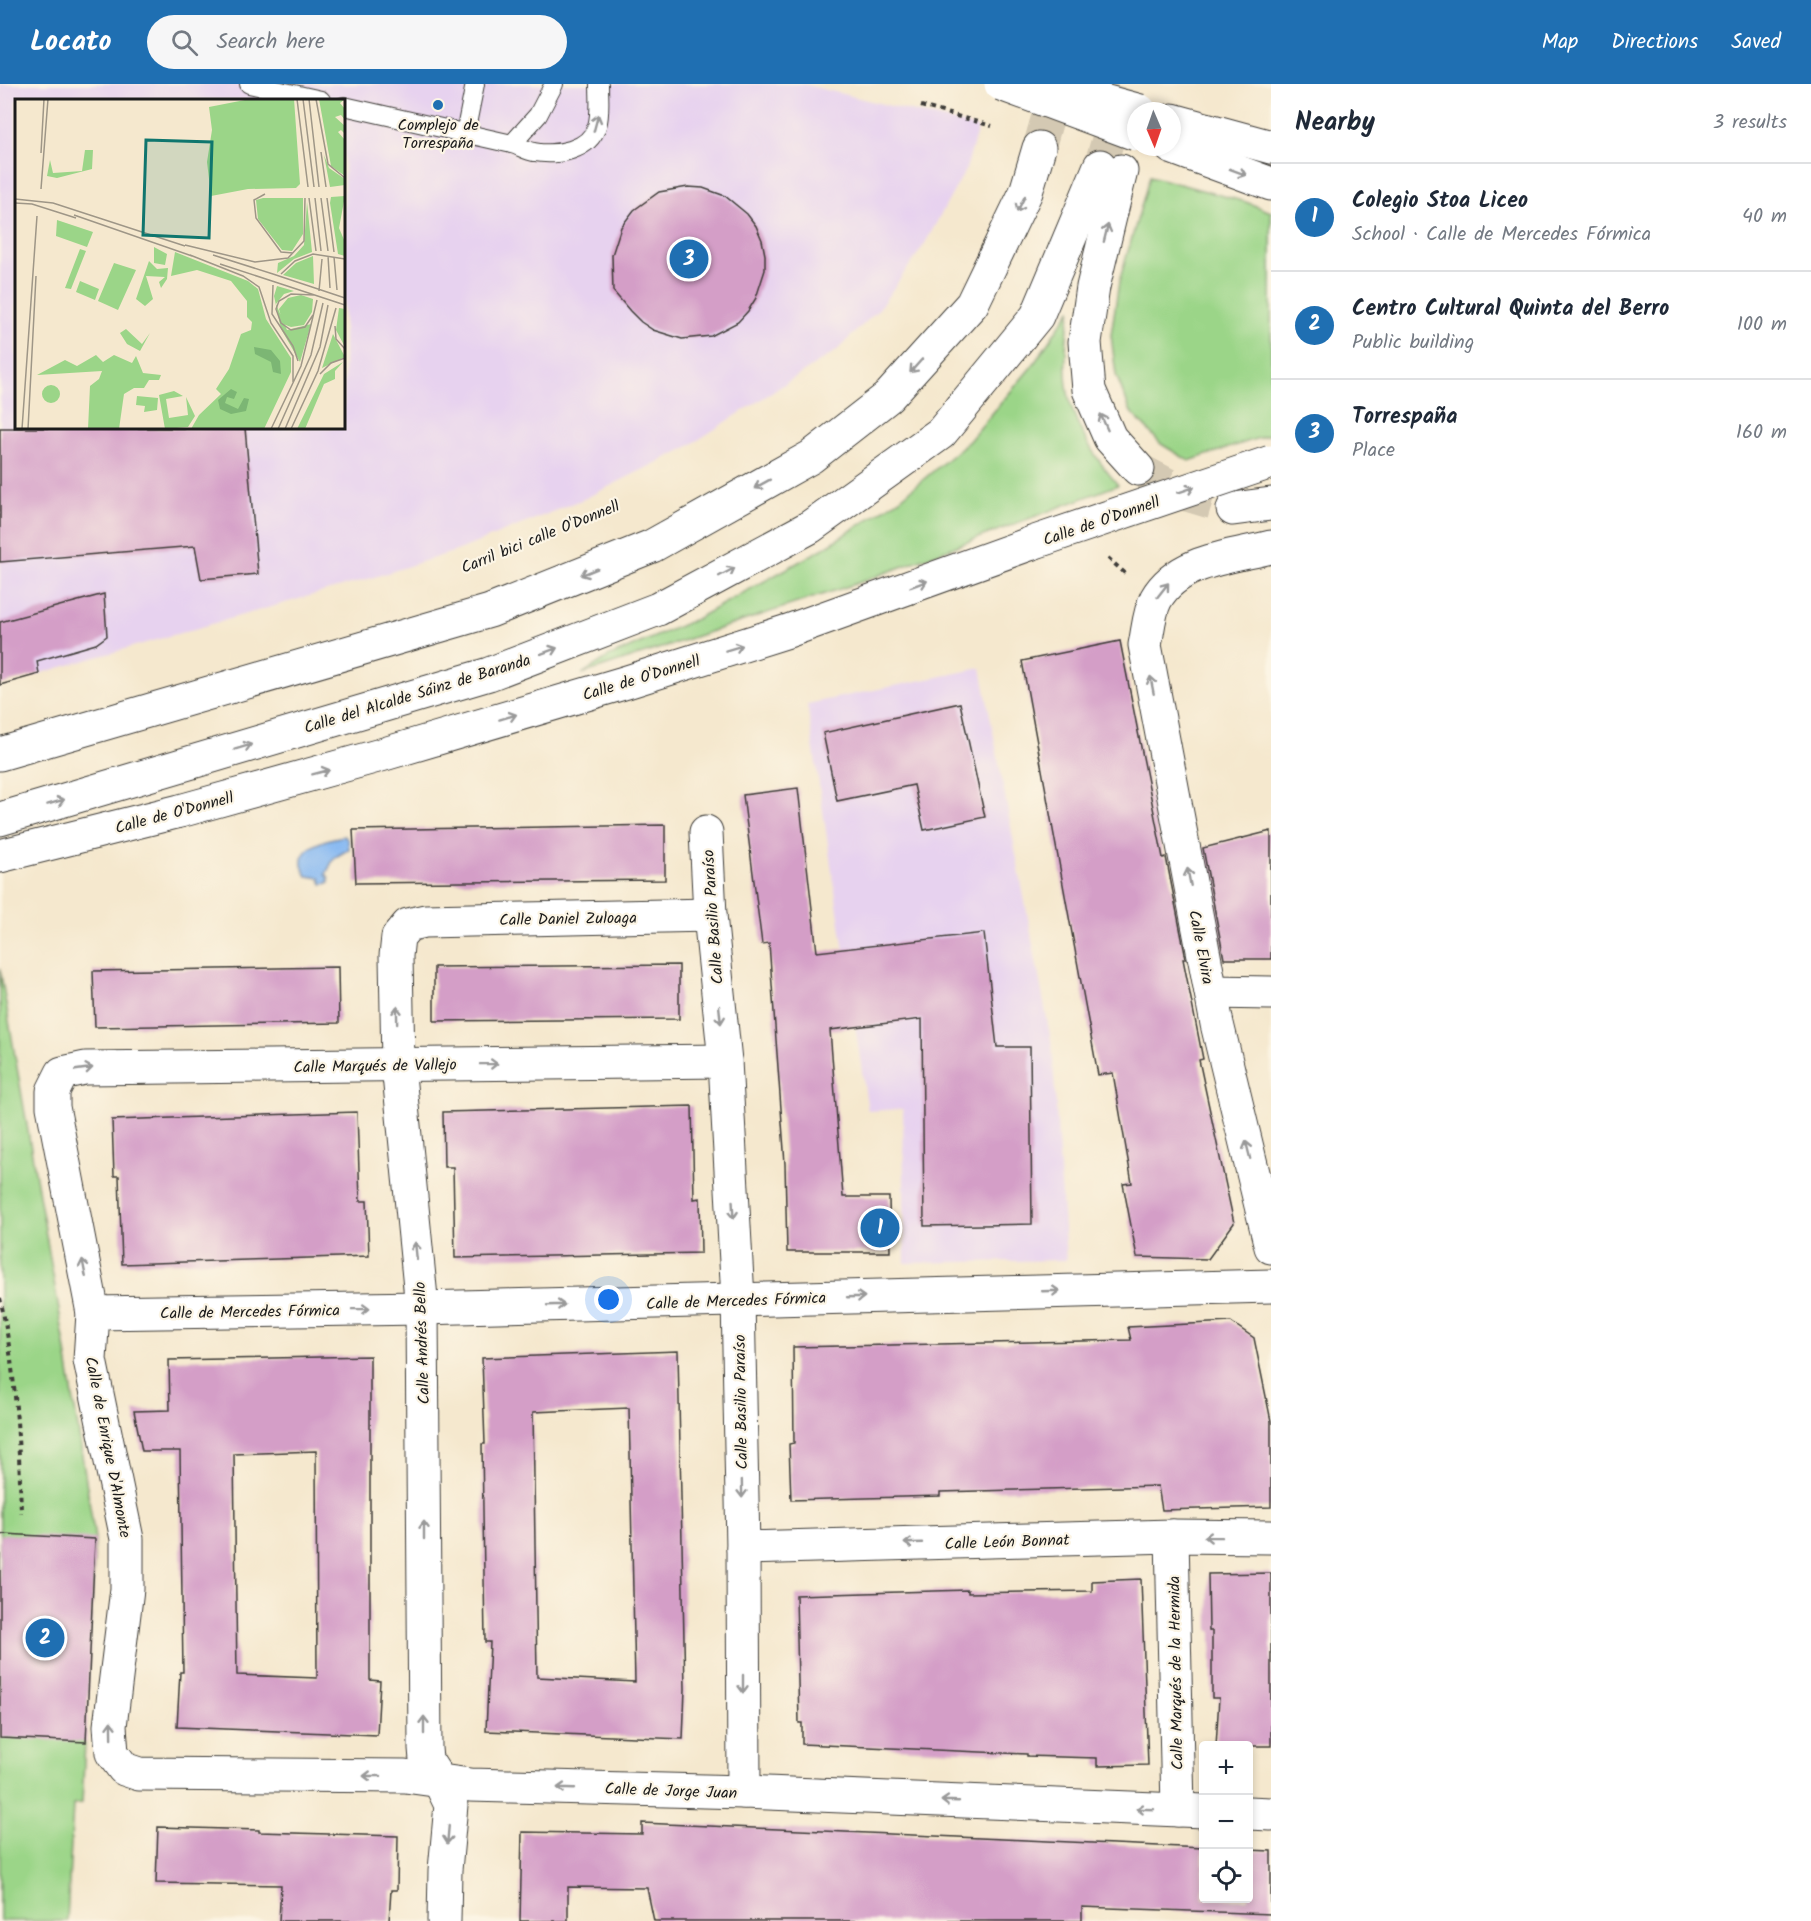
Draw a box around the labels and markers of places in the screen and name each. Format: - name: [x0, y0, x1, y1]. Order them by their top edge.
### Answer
- marker: Complejo de Torrespaña: [431, 98, 445, 112]
- place label: Complejo de Torrespaña: [397, 113, 479, 156]
- pin: 3: [670, 236, 708, 282]
- pin: 1: [860, 1206, 900, 1250]
- pin: 2: [26, 1616, 64, 1660]

